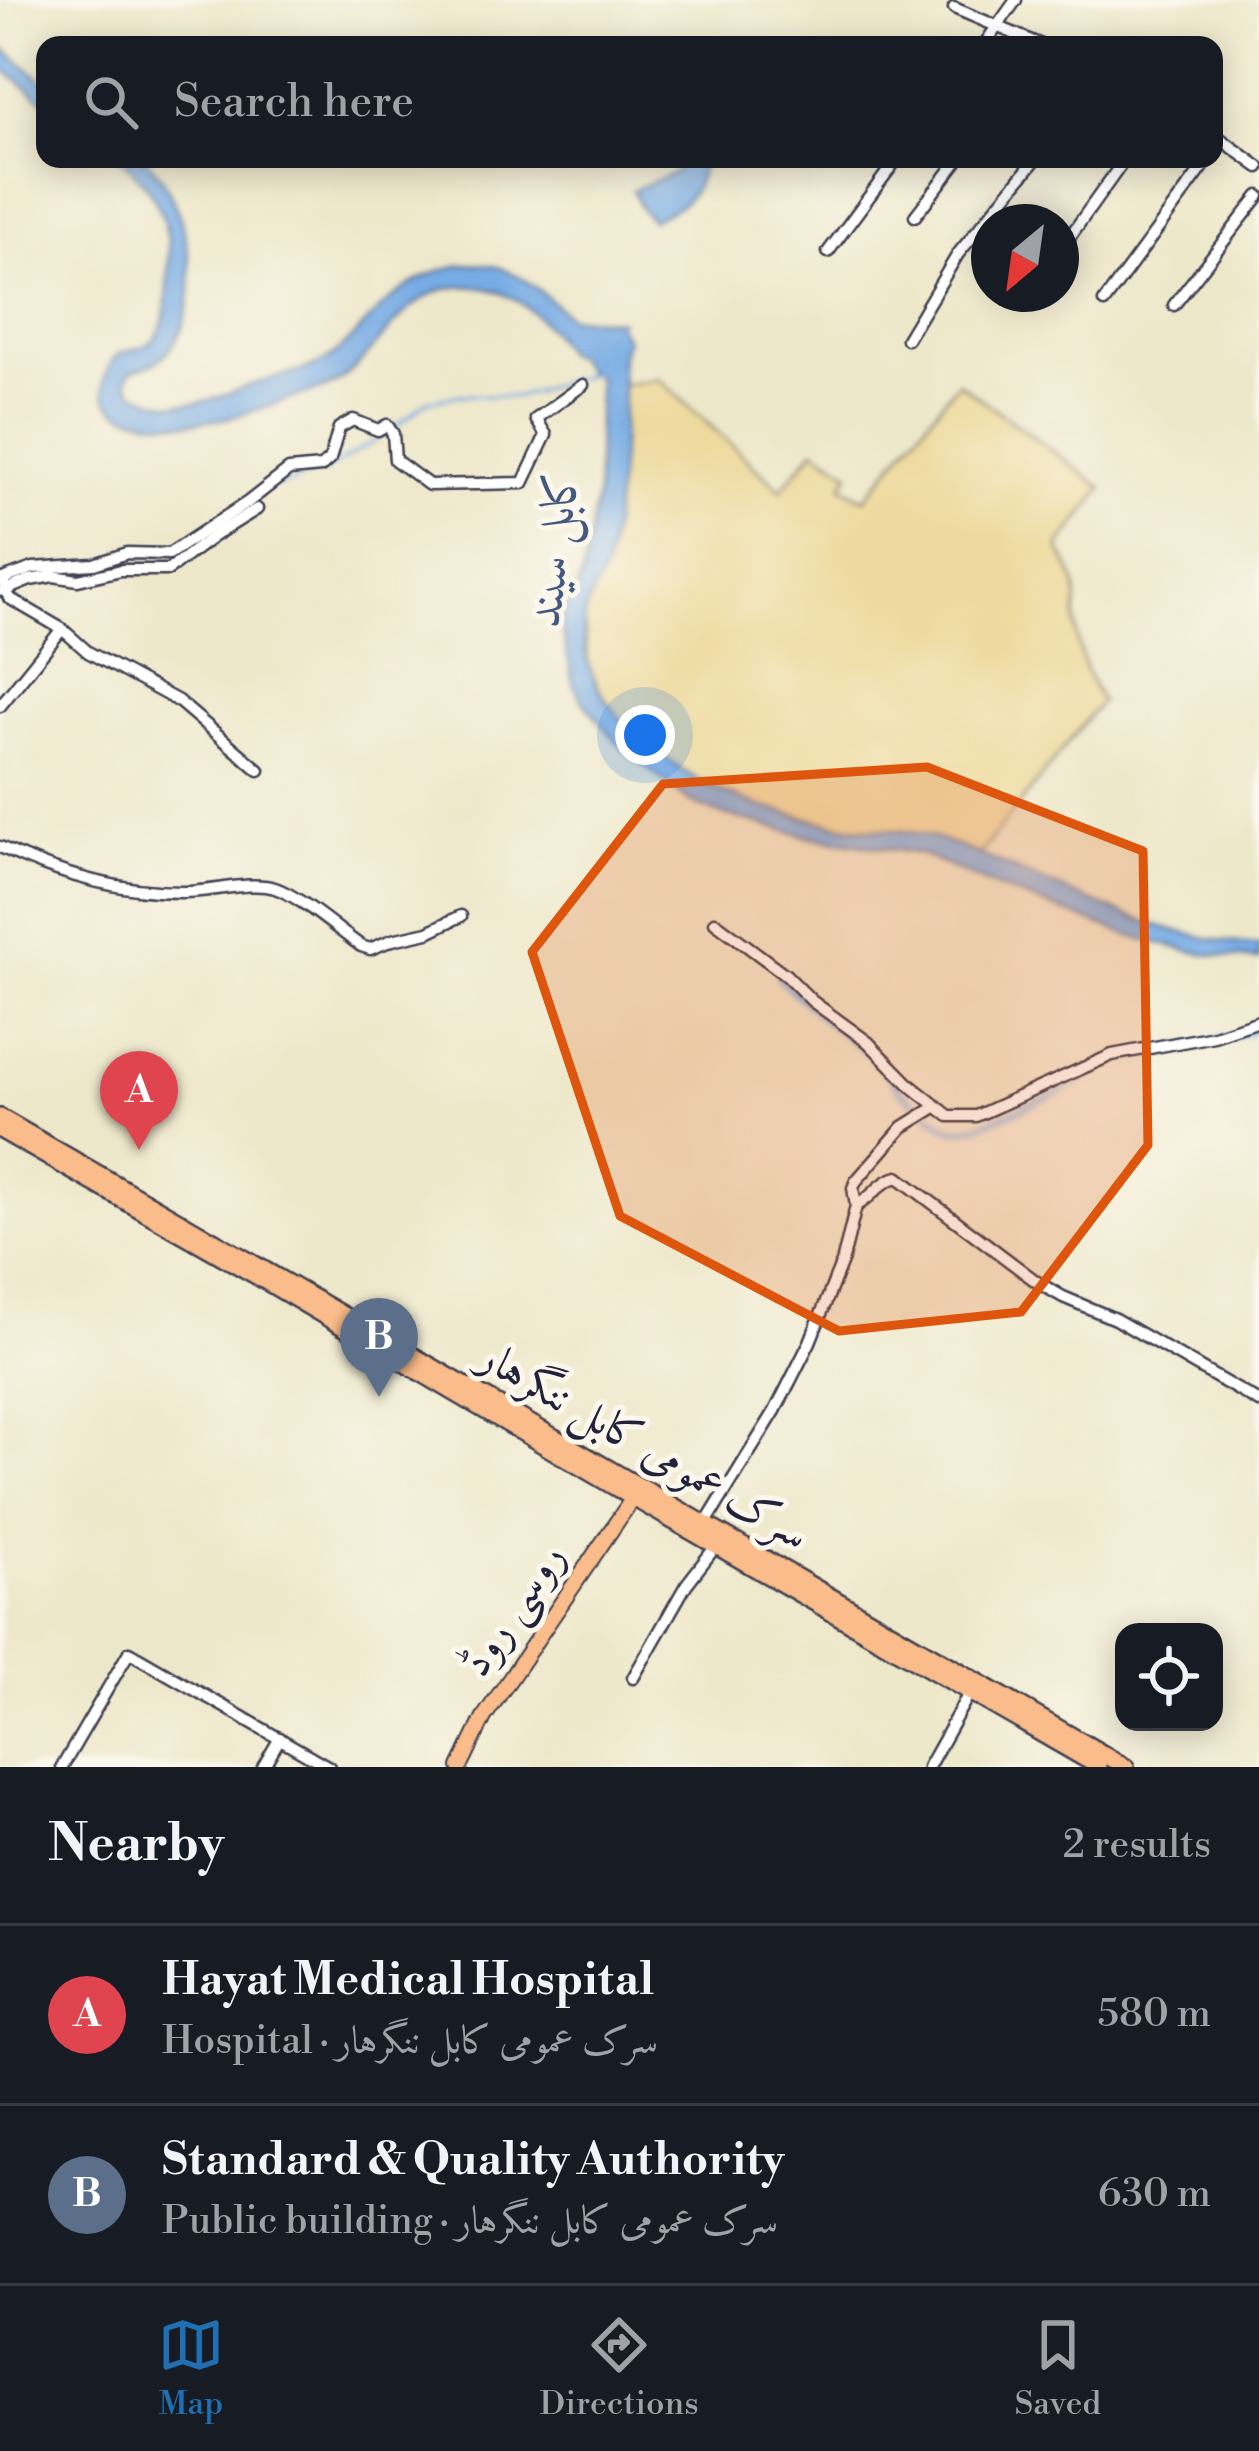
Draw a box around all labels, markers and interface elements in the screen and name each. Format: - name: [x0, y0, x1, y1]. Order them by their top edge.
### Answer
- search box: [36, 36, 1223, 168]
- icon: search: [78, 69, 144, 135]
- text: Search here: [174, 74, 414, 131]
- north arrow: [971, 204, 1079, 312]
- water label: کابل سيند: [515, 464, 597, 630]
- your location: [615, 705, 675, 765]
- pin: A: [100, 1051, 178, 1150]
- pin: B: [340, 1298, 418, 1397]
- street label: سرک عمومی کابل ننگرهار: [465, 1326, 819, 1565]
- street label: روسی روڈ: [447, 1532, 579, 1689]
- map controls: [1115, 1623, 1223, 1731]
- button: locate: [1115, 1623, 1223, 1731]
- text: Nearby: [48, 1813, 224, 1877]
- text: 2 results: [1063, 1821, 1211, 1870]
- text: Hayat Medical Hospital: [162, 1952, 654, 2009]
- text: A: [73, 1990, 101, 2039]
- text: 580 m: [1098, 1990, 1211, 2039]
- text: Hospital · سرک عمومی کابل ننگرهار: [162, 2017, 658, 2066]
- text: Standard & Quality Authority: [162, 2132, 785, 2189]
- text: B: [72, 2170, 102, 2219]
- text: 630 m: [1098, 2170, 1211, 2219]
- text: Public building · سرک عمومی کابل ننگرهار: [162, 2197, 778, 2246]
- tab: Map: [158, 2312, 224, 2425]
- tab: Directions: [540, 2312, 699, 2425]
- tab: Saved: [1014, 2312, 1101, 2425]

